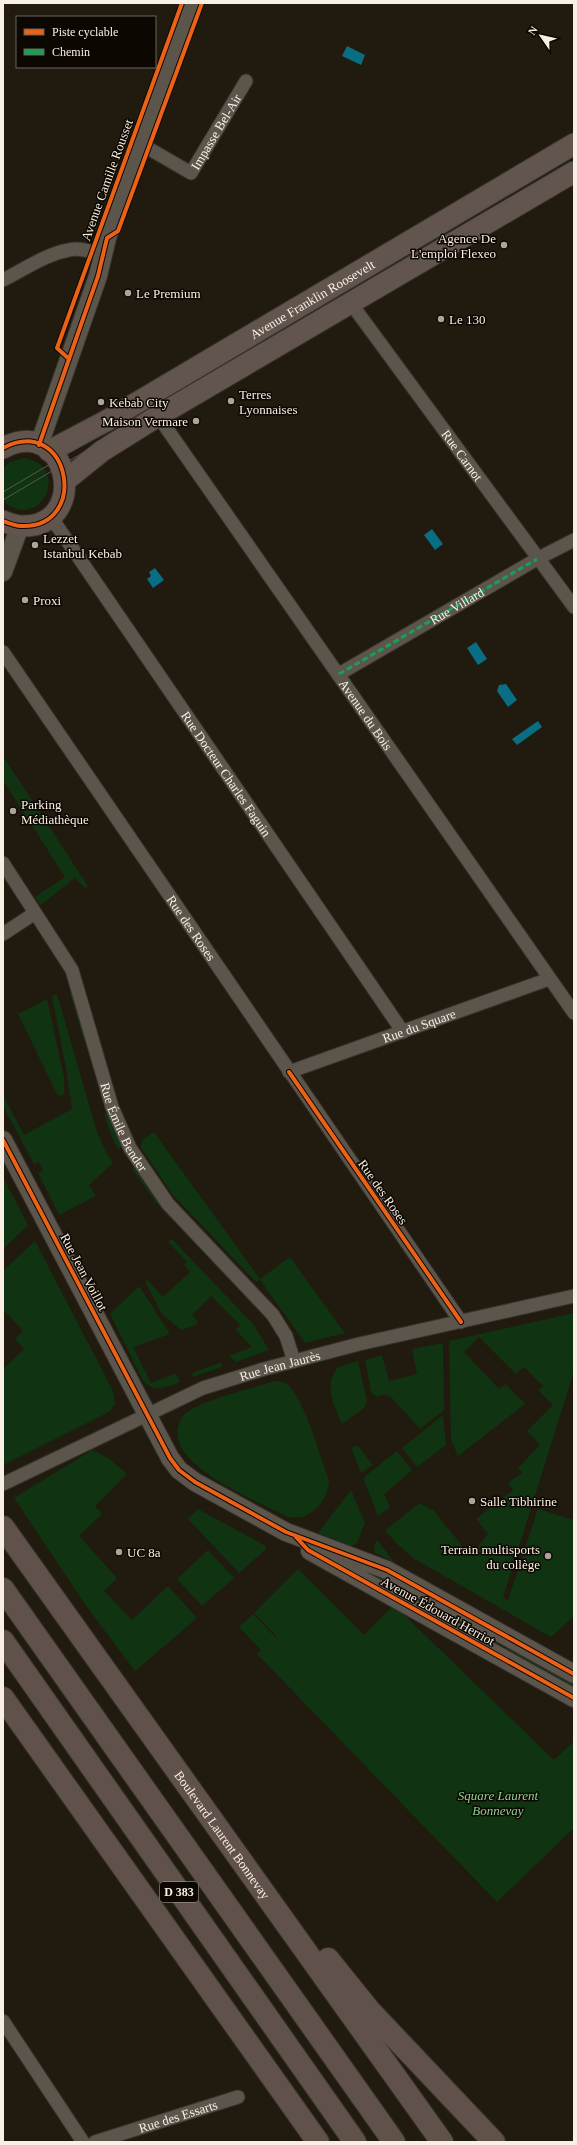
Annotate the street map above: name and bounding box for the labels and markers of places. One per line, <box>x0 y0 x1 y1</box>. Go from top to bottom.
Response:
place label: Agence De L'emploi Flexeo <box>411 231 496 261</box>
marker: Agence De L'emploi Flexeo <box>499 240 509 250</box>
place label: Le Premium <box>136 286 201 301</box>
marker: Le Premium <box>123 288 133 298</box>
place label: Le 130 <box>449 312 485 327</box>
marker: Le 130 <box>436 314 446 324</box>
place label: Terres Lyonnaises <box>239 387 298 417</box>
place label: Kebab City <box>109 395 169 410</box>
marker: Terres Lyonnaises <box>226 396 236 406</box>
marker: Kebab City <box>96 397 106 407</box>
place label: Maison Vermare <box>102 414 188 429</box>
marker: Maison Vermare <box>191 416 201 426</box>
place label: Lezzet Istanbul Kebab <box>43 531 122 561</box>
marker: Lezzet Istanbul Kebab <box>30 540 40 550</box>
place label: Proxi <box>33 593 62 608</box>
marker: Proxi <box>20 595 30 605</box>
place label: Parking Médiathèque <box>21 797 89 827</box>
marker: Parking Médiathèque <box>8 806 18 816</box>
place label: Salle Tibhirine <box>480 1494 557 1509</box>
marker: Salle Tibhirine <box>467 1496 477 1506</box>
place label: Terrain multisports du collège <box>441 1542 540 1572</box>
place label: UC 8a <box>127 1545 161 1560</box>
marker: UC 8a <box>114 1547 124 1557</box>
marker: Terrain multisports du collège <box>543 1551 553 1561</box>

